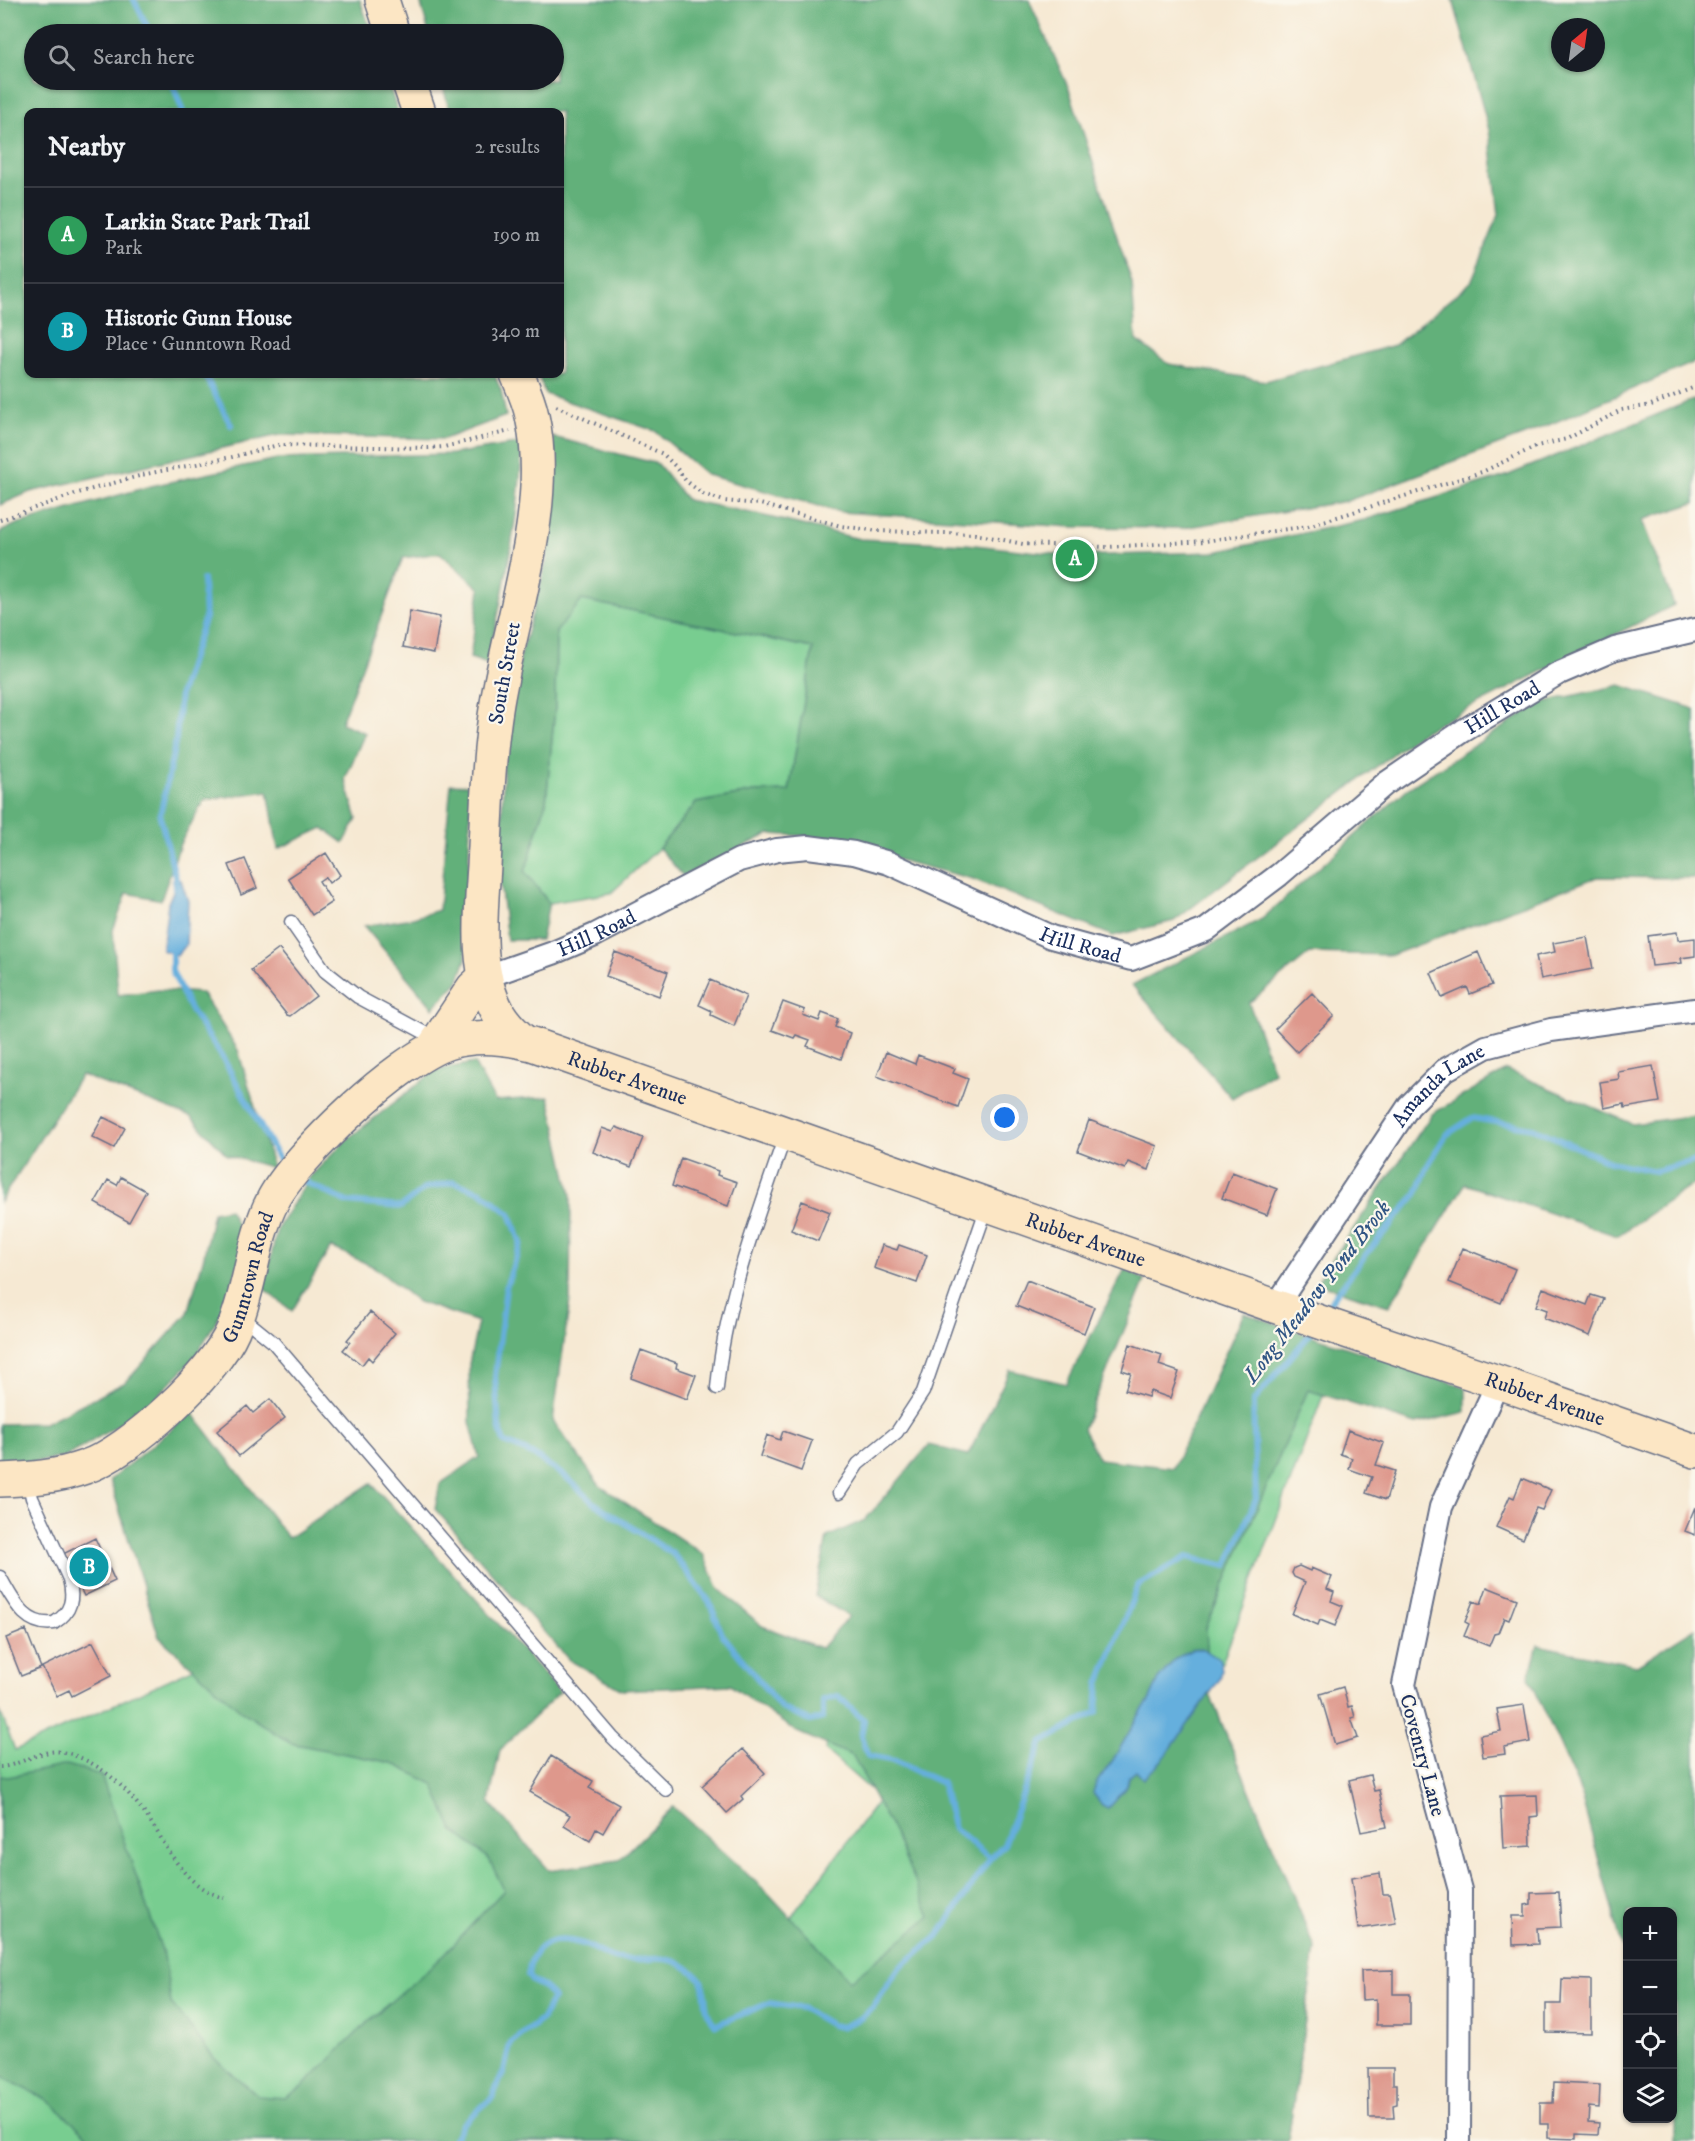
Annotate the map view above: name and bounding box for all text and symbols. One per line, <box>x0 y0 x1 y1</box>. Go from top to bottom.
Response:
north arrow <box>1551 18 1605 72</box>
search box <box>24 24 564 90</box>
icon: search <box>45 41 78 74</box>
text: Search here <box>93 44 195 71</box>
text: Nearby <box>48 131 125 164</box>
text: 2 results <box>475 135 540 160</box>
text: Larkin State Park Trail <box>105 209 310 236</box>
text: A <box>61 223 74 248</box>
text: 190 m <box>493 223 540 248</box>
text: Park <box>105 236 142 261</box>
text: Historic Gunn House <box>105 305 292 332</box>
text: B <box>61 319 74 344</box>
text: 340 m <box>491 319 540 344</box>
text: Place · Gunntown Road <box>105 332 291 357</box>
pin: A <box>1056 536 1094 582</box>
street label: South Street <box>483 620 527 726</box>
street label: Hill Road <box>1460 675 1546 741</box>
street label: Hill Road <box>554 904 641 963</box>
street label: Hill Road <box>1035 921 1124 970</box>
street label: Amanda Lane <box>1387 1038 1490 1132</box>
street label: Rubber Avenue <box>564 1045 691 1112</box>
your location <box>990 1103 1019 1132</box>
water label: Long Meadow Pond Brook <box>1236 1195 1397 1390</box>
street label: Gunntown Road <box>216 1207 280 1348</box>
street label: Rubber Avenue <box>1022 1207 1149 1274</box>
street label: Rubber Avenue <box>1481 1367 1608 1433</box>
pin: B <box>70 1544 109 1590</box>
street label: Coventry Lane <box>1393 1691 1451 1820</box>
map controls <box>1623 1907 1677 2123</box>
button: + <box>1623 1907 1677 1961</box>
button: − <box>1623 1961 1677 2015</box>
button: locate <box>1623 2015 1677 2069</box>
button: layers <box>1623 2069 1677 2123</box>

